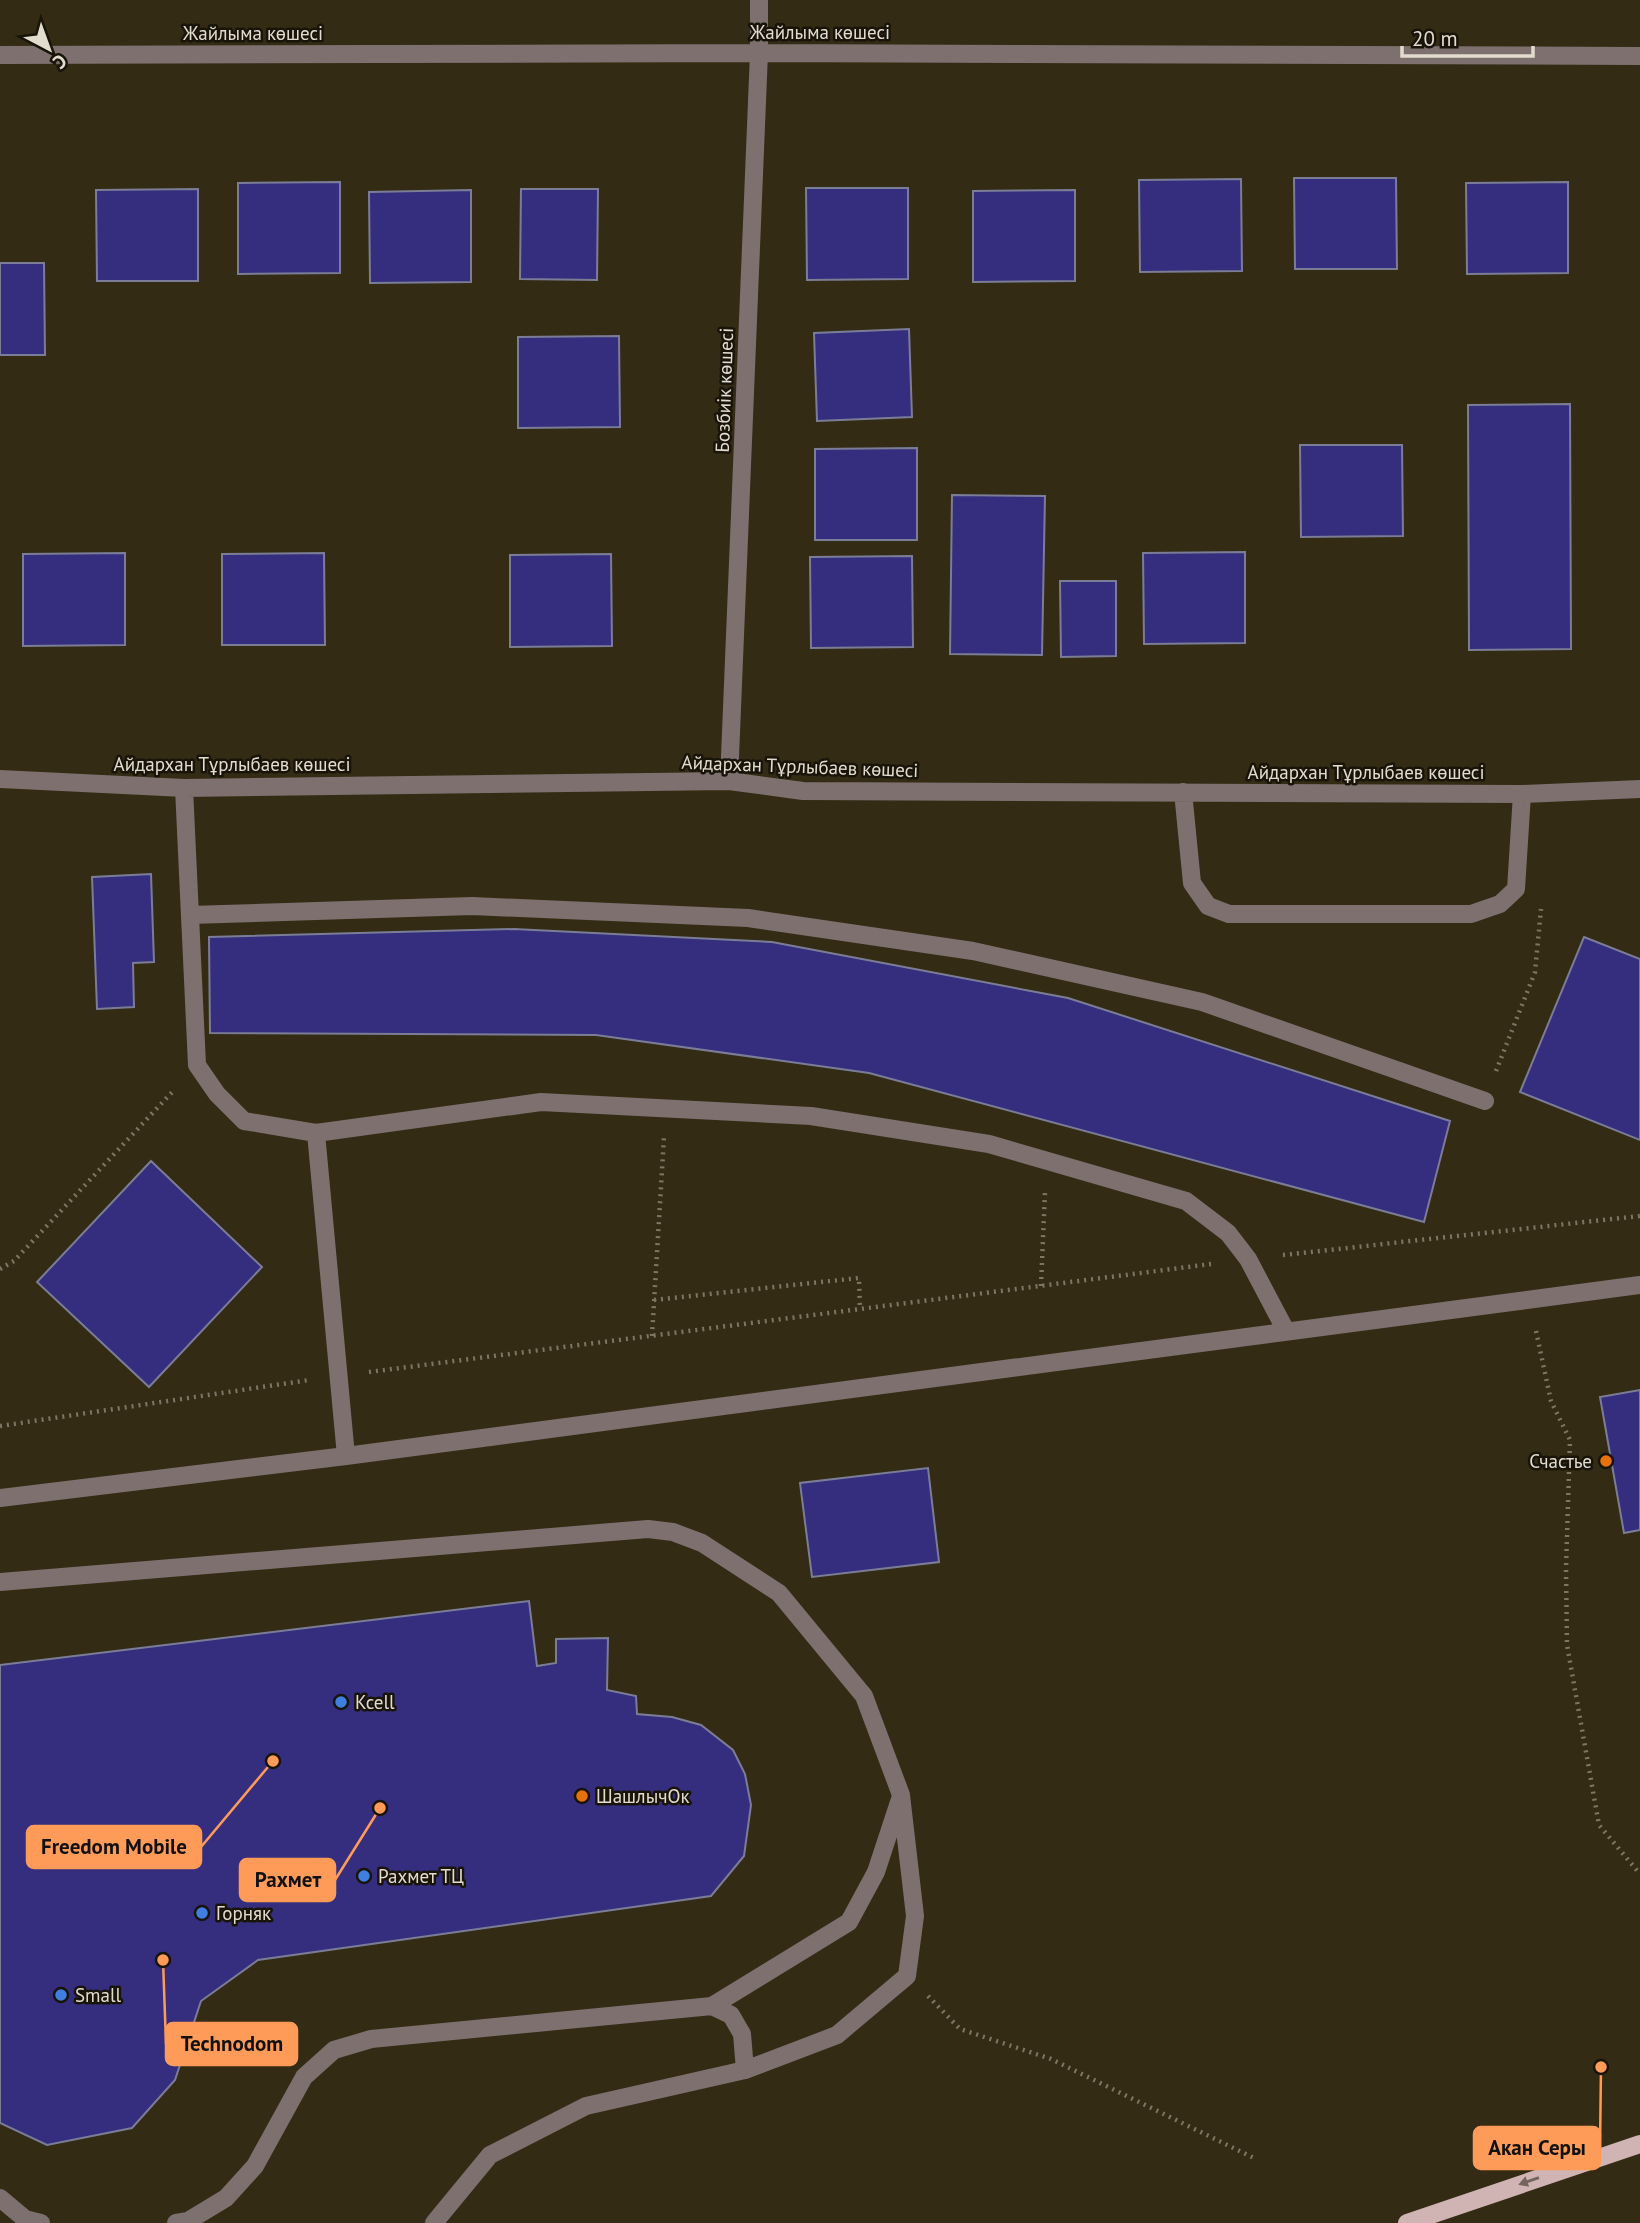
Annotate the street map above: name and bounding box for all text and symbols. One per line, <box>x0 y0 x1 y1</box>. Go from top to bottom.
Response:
north arrow <box>14 14 84 84</box>
scale bar <box>1402 14 1533 58</box>
street label: Жайлыма көшесі <box>749 20 890 44</box>
street label: Жайлыма көшесі <box>182 21 323 45</box>
text: 20 m <box>1412 25 1458 52</box>
text: С <box>48 49 72 75</box>
street label: Бозбиік көшесі <box>710 327 738 453</box>
street label: Айдархан Тұрлыбаев көшесі <box>681 750 919 782</box>
street label: Айдархан Тұрлыбаев көшесі <box>114 752 350 776</box>
street label: Айдархан Тұрлыбаев көшесі <box>1248 760 1484 784</box>
place label: Счастье <box>1529 1449 1592 1473</box>
marker: Счастье <box>1598 1453 1614 1469</box>
place label: Kcell <box>355 1690 395 1714</box>
marker: Kcell <box>333 1694 349 1710</box>
place label: ШашлычОк <box>596 1784 690 1808</box>
marker: ШашлычОк <box>574 1788 590 1804</box>
callout: Freedom Mobile <box>27 1826 201 1868</box>
text: Freedom Mobile <box>41 1833 187 1860</box>
callout: Рахмет <box>240 1859 335 1901</box>
place label: Рахмет ТЦ <box>378 1864 464 1888</box>
text: Рахмет <box>255 1866 321 1893</box>
marker: Рахмет ТЦ <box>356 1868 372 1884</box>
place label: Горняк <box>216 1901 271 1925</box>
marker: Горняк <box>194 1905 210 1921</box>
place label: Small <box>75 1983 121 2007</box>
marker: Small <box>53 1987 69 2003</box>
callout: Technodom <box>166 2023 297 2065</box>
text: Technodom <box>181 2030 283 2057</box>
callout: Акан Серы <box>1474 2127 1600 2169</box>
text: Акан Серы <box>1488 2134 1586 2161</box>
one-way arrow <box>1518 2176 1539 2187</box>

